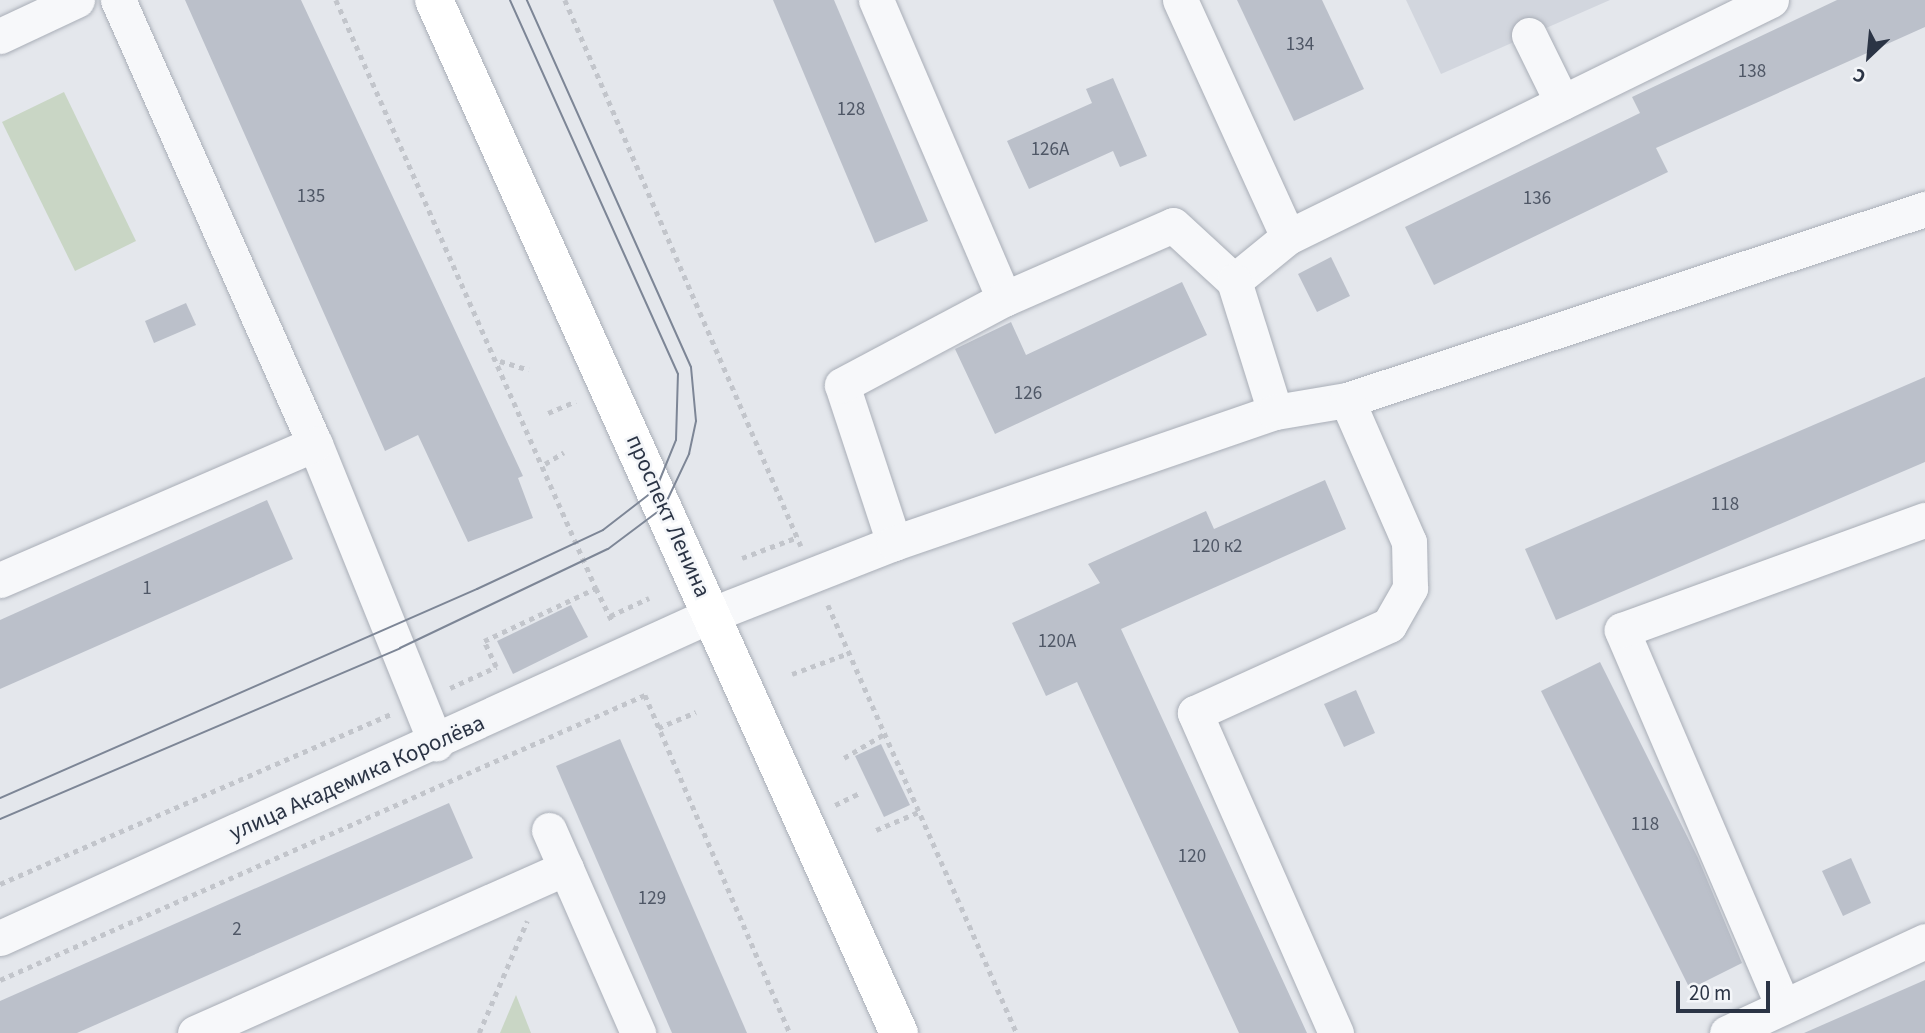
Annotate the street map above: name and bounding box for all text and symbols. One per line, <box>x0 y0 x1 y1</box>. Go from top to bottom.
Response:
north arrow <box>1834 21 1904 91</box>
house number: 134 <box>1286 34 1314 56</box>
house number: 138 <box>1738 61 1766 83</box>
text: С <box>1849 61 1870 90</box>
house number: 128 <box>837 99 865 121</box>
house number: 126А <box>1031 139 1069 161</box>
house number: 135 <box>297 186 325 208</box>
house number: 136 <box>1523 188 1551 210</box>
house number: 126 <box>1014 383 1042 405</box>
street label: проспект Ленина <box>620 430 716 602</box>
house number: 118 <box>1711 494 1739 516</box>
house number: 120 к2 <box>1192 536 1242 558</box>
house number: 1 <box>142 578 152 600</box>
house number: 120А <box>1038 631 1076 653</box>
street label: улица Академика Королёва <box>225 709 489 847</box>
house number: 118 <box>1631 814 1659 836</box>
house number: 120 <box>1178 846 1206 868</box>
house number: 129 <box>638 888 666 910</box>
house number: 2 <box>232 919 242 941</box>
scale bar <box>1680 967 1774 1011</box>
text: 20 m <box>1689 978 1731 1008</box>

